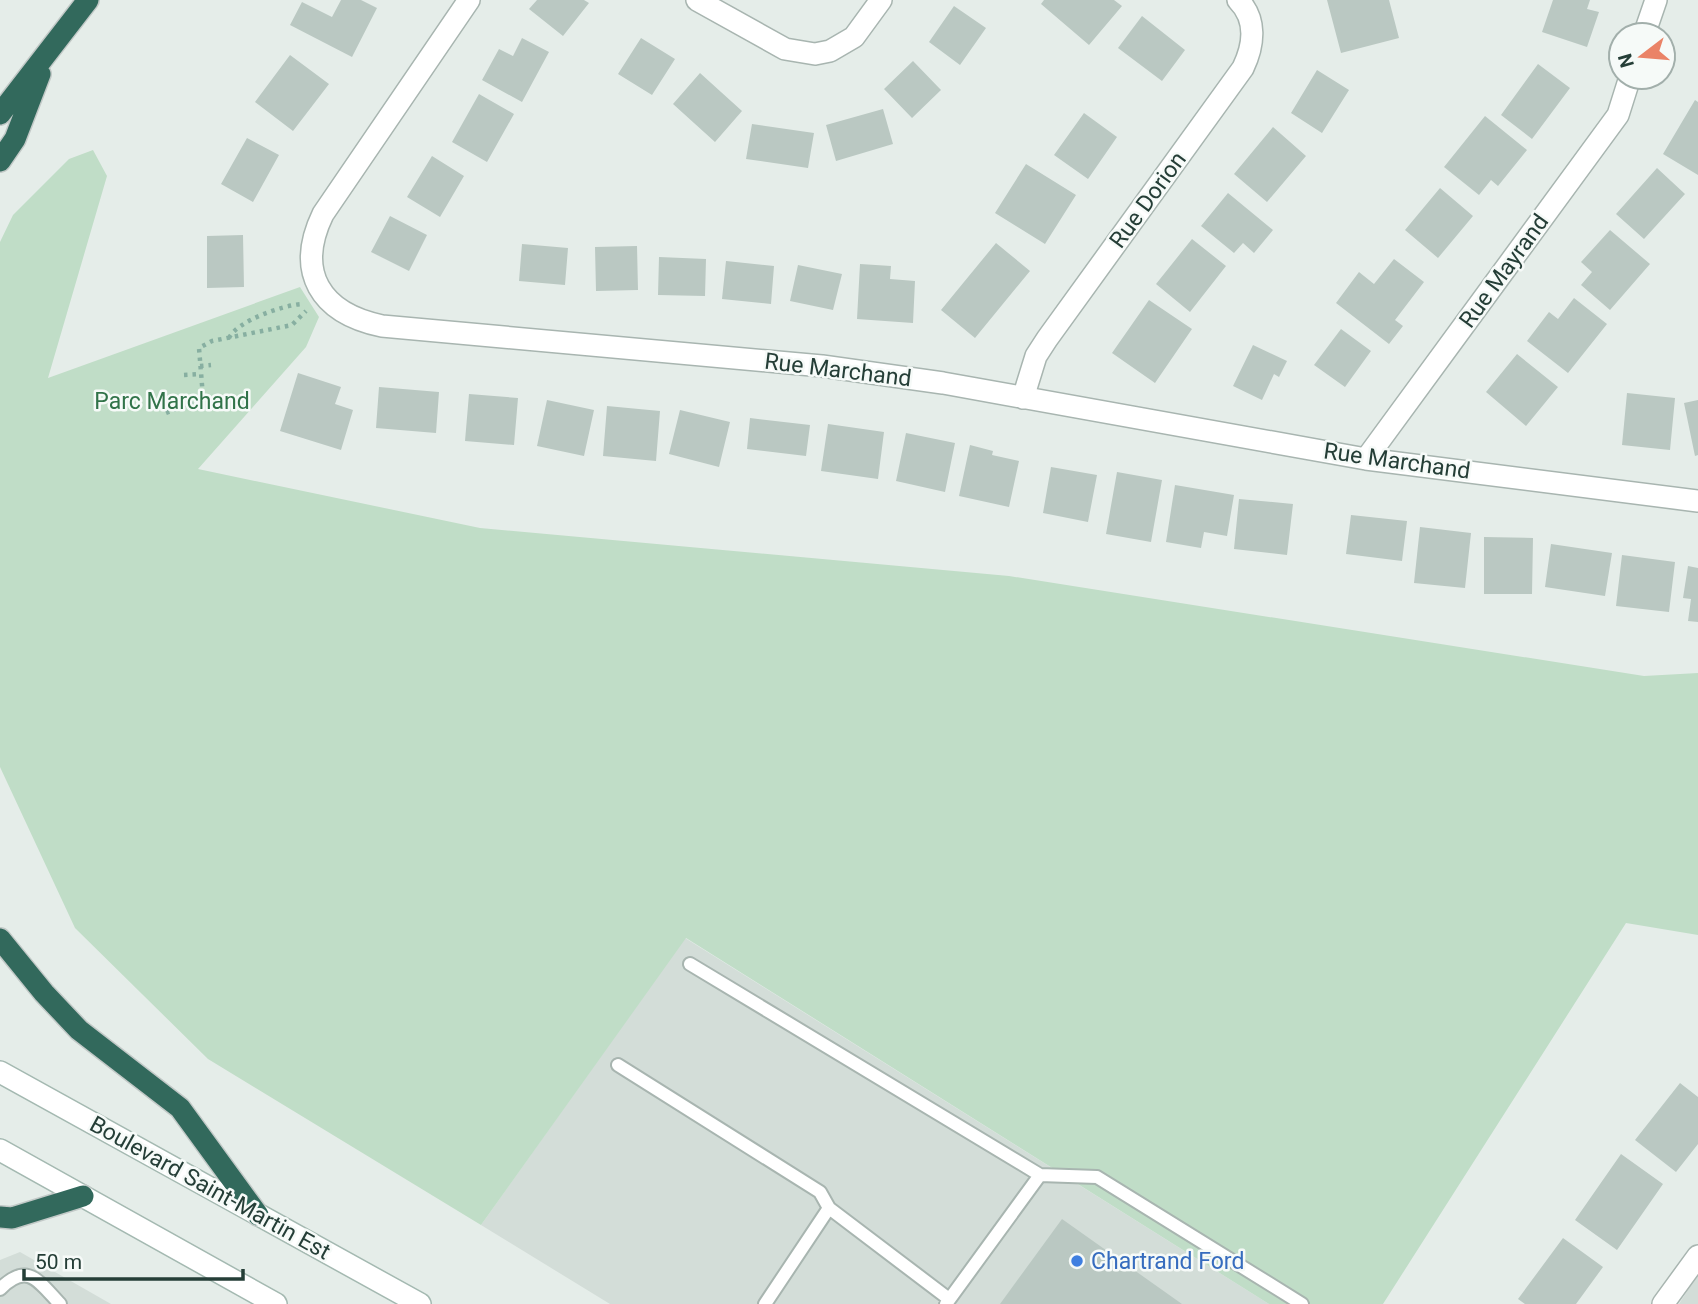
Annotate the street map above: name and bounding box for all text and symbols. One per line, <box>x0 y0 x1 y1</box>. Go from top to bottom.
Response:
north arrow <box>1607 21 1677 91</box>
text: N <box>1613 51 1639 70</box>
street label: Rue Dorion <box>1104 147 1192 253</box>
street label: Rue Mayrand <box>1454 209 1554 333</box>
street label: Rue Marchand <box>763 348 913 392</box>
park label: Parc Marchand <box>94 388 250 415</box>
street label: Rue Marchand <box>1322 437 1472 485</box>
street label: Boulevard Saint-Martin Est <box>85 1111 335 1265</box>
scale bar <box>24 1238 243 1282</box>
place label: Chartrand Ford <box>1091 1248 1244 1275</box>
text: 50 m <box>35 1250 82 1274</box>
marker: Chartrand Ford <box>1069 1253 1085 1269</box>

